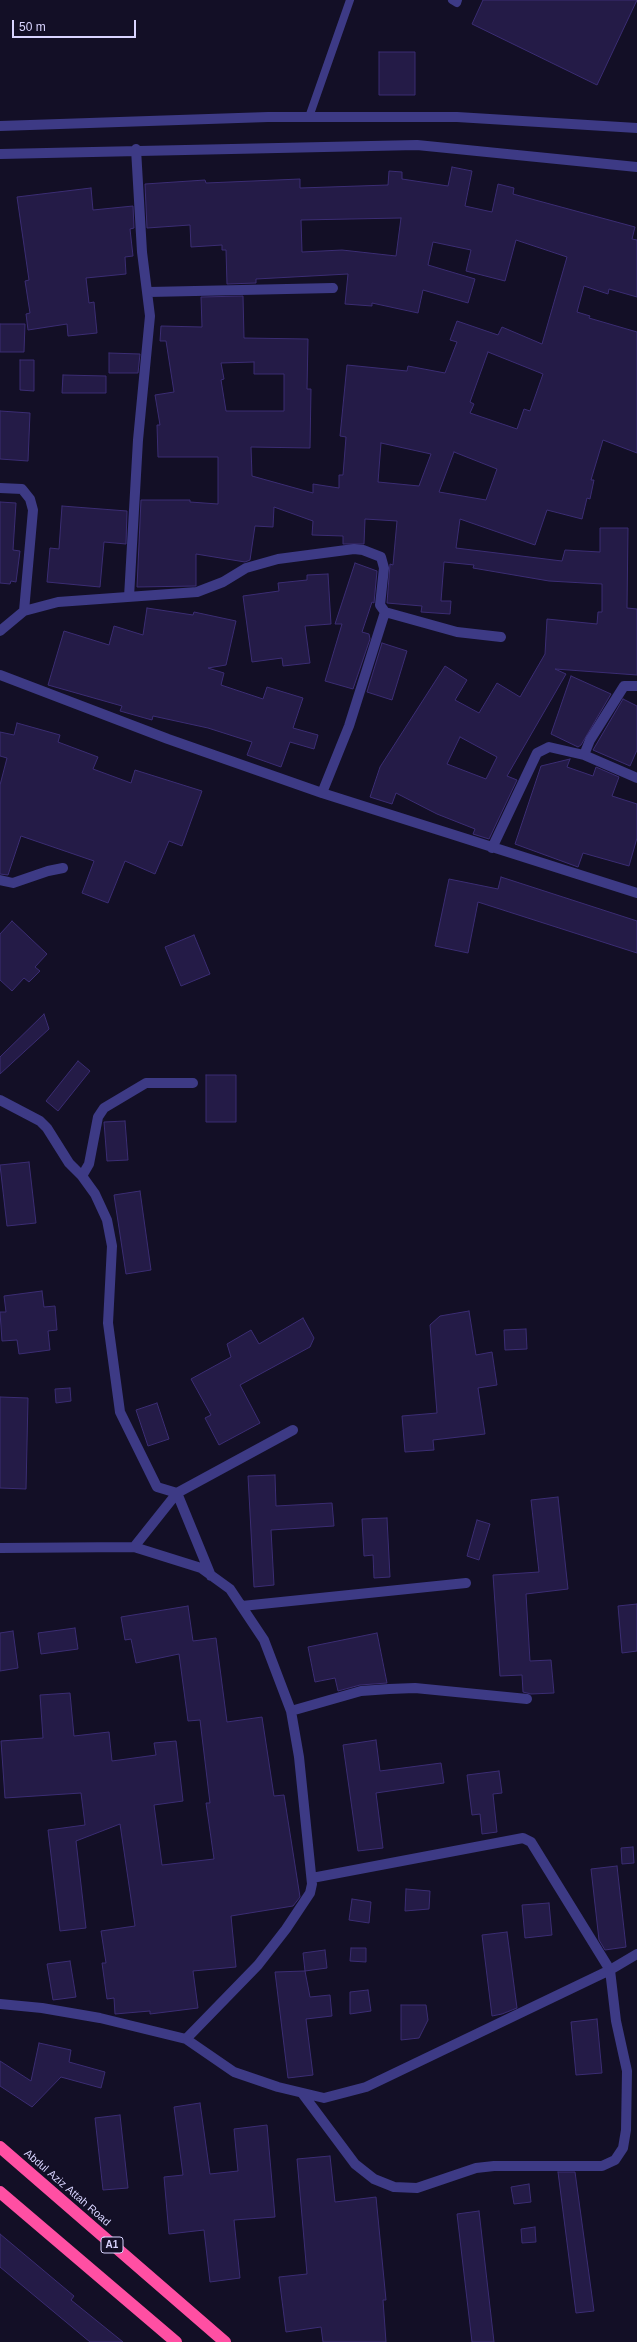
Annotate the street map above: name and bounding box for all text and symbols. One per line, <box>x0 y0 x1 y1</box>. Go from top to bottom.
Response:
scale bar <box>14 12 138 38</box>
text: 50 m <box>19 20 46 34</box>
street label: Abdul Aziz Attah Road <box>21 2147 113 2229</box>
road number: A1 <box>101 2237 123 2253</box>

